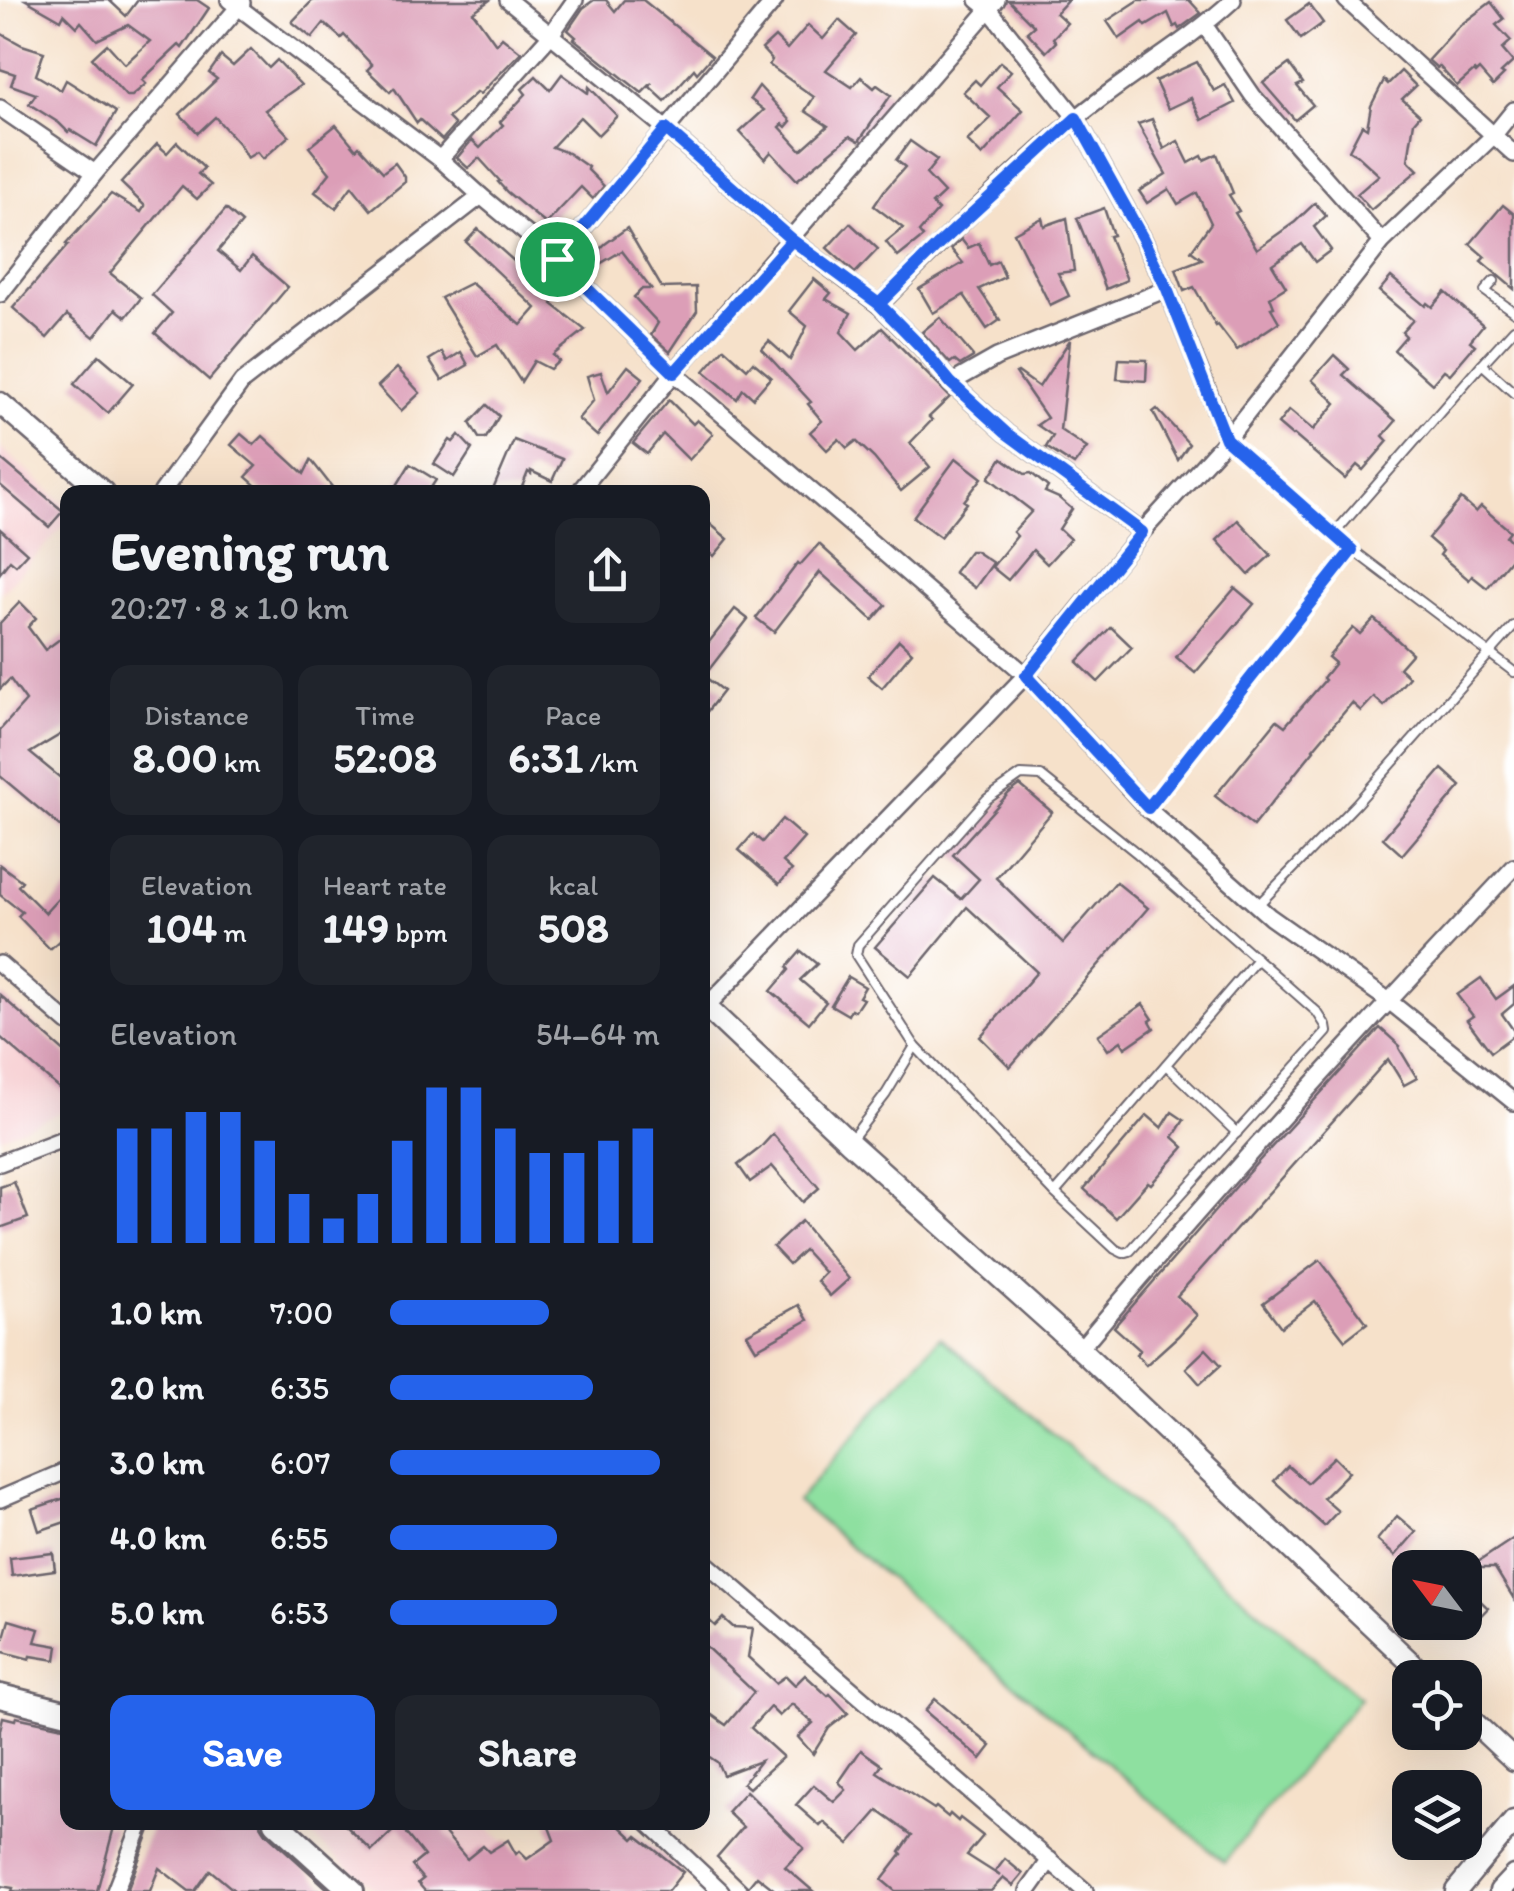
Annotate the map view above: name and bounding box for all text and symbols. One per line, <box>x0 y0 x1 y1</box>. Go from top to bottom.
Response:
pin <box>515 217 600 302</box>
icon: arrive <box>530 232 585 287</box>
text: Evening run <box>110 518 389 584</box>
button: share <box>555 518 660 623</box>
text: 20:27 · 8 × 1.0 km <box>110 589 349 627</box>
text: Distance <box>144 698 249 732</box>
text: Time <box>355 698 415 732</box>
text: Pace <box>545 698 601 732</box>
text: 8.00 <box>132 732 218 783</box>
text: 52:08 <box>333 732 437 783</box>
text: 6:31 <box>508 732 583 783</box>
text: km <box>218 745 261 779</box>
text: /km <box>583 745 638 779</box>
text: Elevation <box>141 868 252 902</box>
text: Heart rate <box>323 868 447 902</box>
text: kcal <box>548 868 598 902</box>
text: 104 <box>146 902 217 953</box>
text: 149 <box>323 902 389 953</box>
text: 508 <box>538 902 609 953</box>
text: m <box>217 915 247 949</box>
text: bpm <box>389 915 447 949</box>
text: Elevation <box>110 1015 237 1053</box>
text: 54–64 m <box>536 1015 660 1053</box>
text: 1.0 km <box>110 1294 202 1332</box>
text: 7:00 <box>270 1294 333 1332</box>
text: 2.0 km <box>110 1369 204 1407</box>
text: 6:35 <box>270 1369 329 1407</box>
text: 3.0 km <box>110 1444 205 1482</box>
text: 6:07 <box>270 1444 330 1482</box>
text: 4.0 km <box>110 1519 206 1557</box>
text: 6:55 <box>270 1519 328 1557</box>
north arrow <box>1392 1550 1482 1640</box>
map controls <box>1392 1550 1482 1860</box>
text: 5.0 km <box>110 1594 204 1632</box>
text: 6:53 <box>270 1594 329 1632</box>
button: locate <box>1392 1660 1482 1750</box>
button: Save <box>110 1695 375 1810</box>
button: Share <box>395 1695 660 1810</box>
button: layers <box>1392 1770 1482 1860</box>

